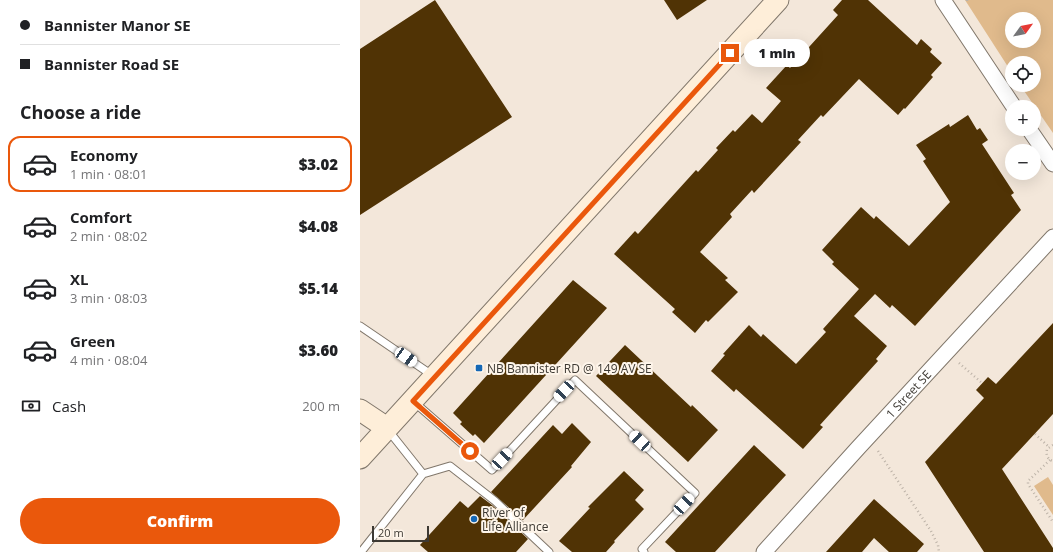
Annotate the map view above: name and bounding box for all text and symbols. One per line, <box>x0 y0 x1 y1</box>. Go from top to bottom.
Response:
north arrow <box>1005 12 1041 48</box>
map controls <box>1005 12 1041 180</box>
text: Bannister Manor SE <box>44 15 191 35</box>
callout: 1 min <box>744 39 810 67</box>
route end <box>721 44 739 62</box>
text: 1 min <box>759 44 795 62</box>
text: Bannister Road SE <box>44 54 179 74</box>
button: locate <box>1005 56 1041 92</box>
text: Choose a ride <box>20 100 141 124</box>
button: + <box>1005 100 1041 136</box>
button: − <box>1005 144 1041 180</box>
text: Economy <box>70 145 138 165</box>
icon: car <box>22 146 58 182</box>
text: $3.02 <box>299 154 338 174</box>
text: 1 min · 08:01 <box>70 165 147 183</box>
text: Comfort <box>70 207 132 227</box>
icon: car <box>22 208 58 244</box>
text: $4.08 <box>299 216 338 236</box>
text: 2 min · 08:02 <box>70 227 147 245</box>
text: XL <box>70 269 88 289</box>
icon: car <box>22 270 58 306</box>
text: $5.14 <box>299 278 338 298</box>
text: 3 min · 08:03 <box>70 289 147 307</box>
text: Green <box>70 331 115 351</box>
icon: car <box>22 332 58 368</box>
text: $3.60 <box>299 340 338 360</box>
car <box>393 345 419 369</box>
text: 4 min · 08:04 <box>70 351 147 369</box>
place label: NB Bannister RD @ 149 AV SE <box>487 360 652 377</box>
marker: NB Bannister RD @ 149 AV SE <box>474 363 484 373</box>
street label: 1 Street SE <box>882 366 935 422</box>
car <box>551 378 577 404</box>
icon: cash <box>20 395 42 417</box>
text: Cash <box>52 396 86 416</box>
text: 200 m <box>302 397 340 415</box>
car <box>627 428 653 454</box>
route start <box>461 442 479 460</box>
car <box>489 446 515 472</box>
car <box>671 491 697 517</box>
button: Confirm <box>20 498 340 544</box>
place label: River of Life Alliance <box>482 504 549 535</box>
marker: River of Life Alliance <box>469 514 479 524</box>
scale bar <box>372 524 429 543</box>
text: 20 m <box>378 525 404 540</box>

